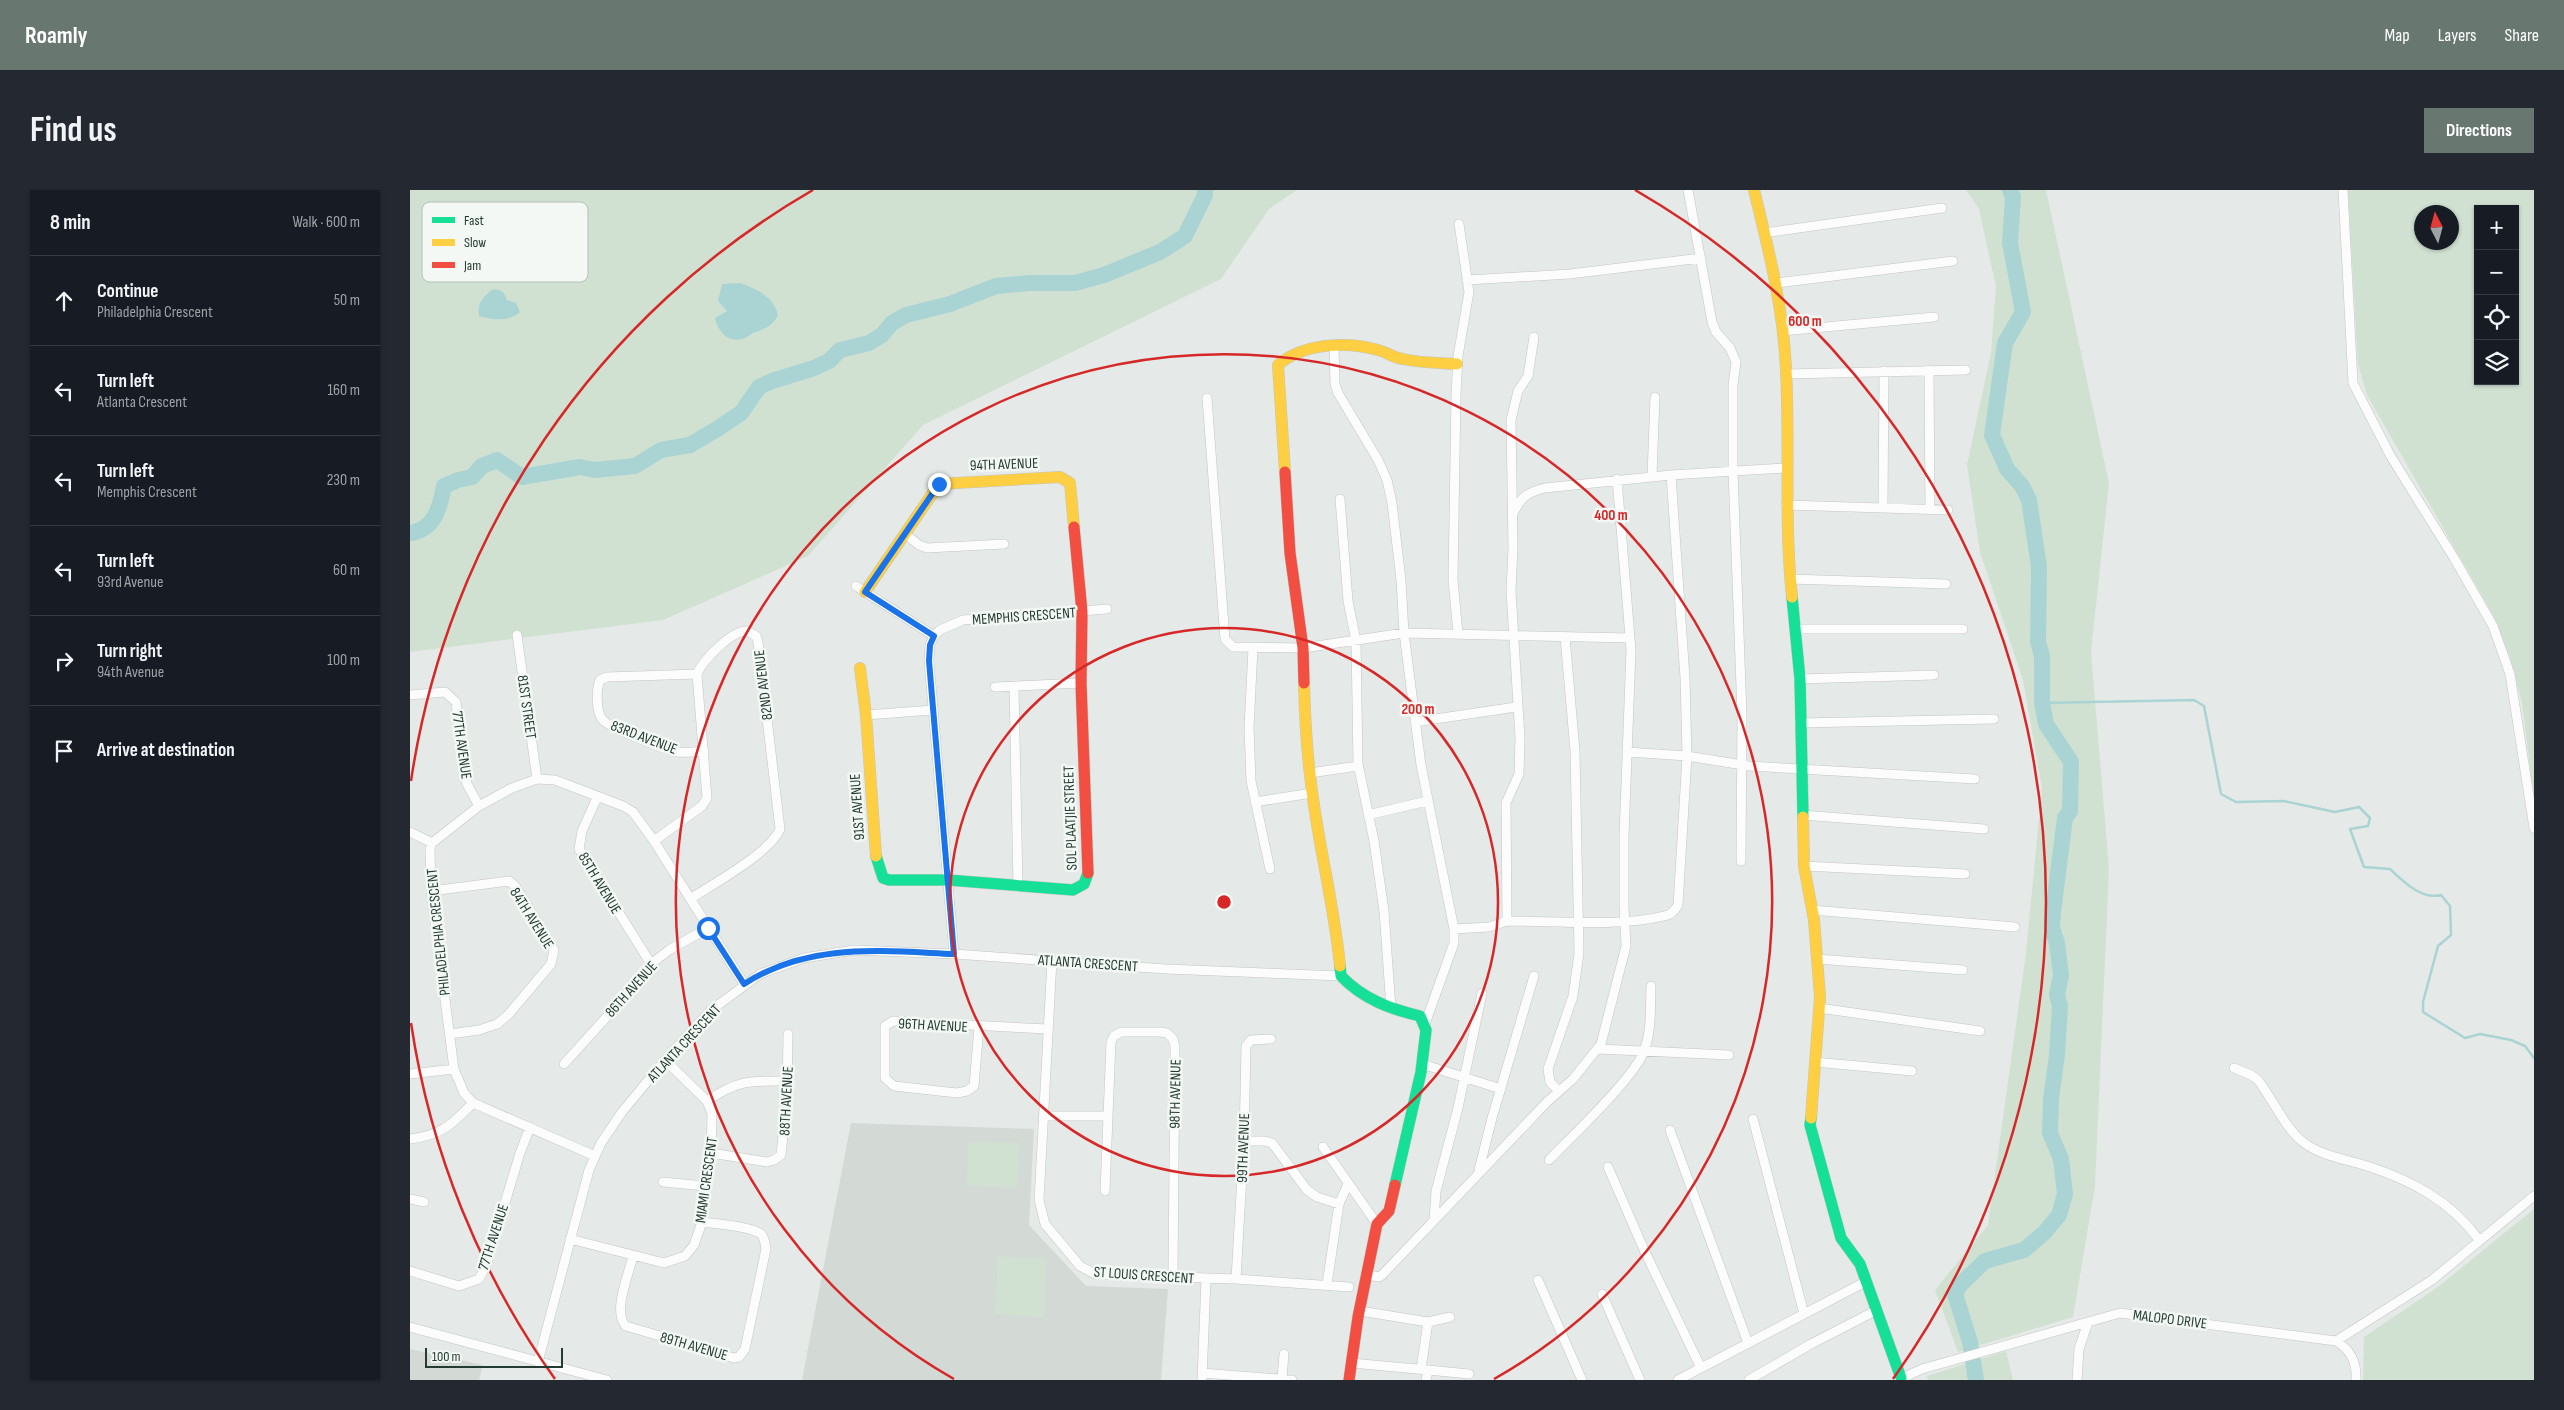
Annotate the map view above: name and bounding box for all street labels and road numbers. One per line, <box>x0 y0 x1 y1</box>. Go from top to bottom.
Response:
street label: 94TH AVENUE <box>969 454 1039 475</box>
street label: MEMPHIS CRESCENT <box>972 603 1076 630</box>
street label: 82ND AVENUE <box>750 649 777 721</box>
street label: 81ST STREET <box>513 674 540 740</box>
street label: 77TH AVENUE <box>447 710 476 780</box>
street label: 83RD AVENUE <box>608 716 680 759</box>
street label: SOL PLAATJIE STREET <box>1059 765 1082 871</box>
street label: 91ST AVENUE <box>846 773 869 841</box>
street label: 85TH AVENUE <box>574 849 625 918</box>
street label: PHILADELPHIA CRESCENT <box>422 867 455 997</box>
street label: 84TH AVENUE <box>505 884 558 952</box>
street label: ATLANTA CRESCENT <box>1036 950 1138 976</box>
street label: 86TH AVENUE <box>601 957 662 1021</box>
street label: ATLANTA CRESCENT <box>643 1000 725 1087</box>
street label: 96TH AVENUE <box>898 1014 968 1037</box>
street label: 98TH AVENUE <box>1165 1059 1186 1129</box>
street label: 88TH AVENUE <box>775 1066 798 1136</box>
street label: 99TH AVENUE <box>1233 1113 1254 1183</box>
street label: MIAMI CRESCENT <box>691 1136 722 1224</box>
street label: 77TH AVENUE <box>474 1202 513 1273</box>
street label: ST LOUIS CRESCENT <box>1093 1263 1195 1288</box>
street label: MALOPO DRIVE <box>2132 1306 2208 1333</box>
street label: 89TH AVENUE <box>658 1328 730 1365</box>

